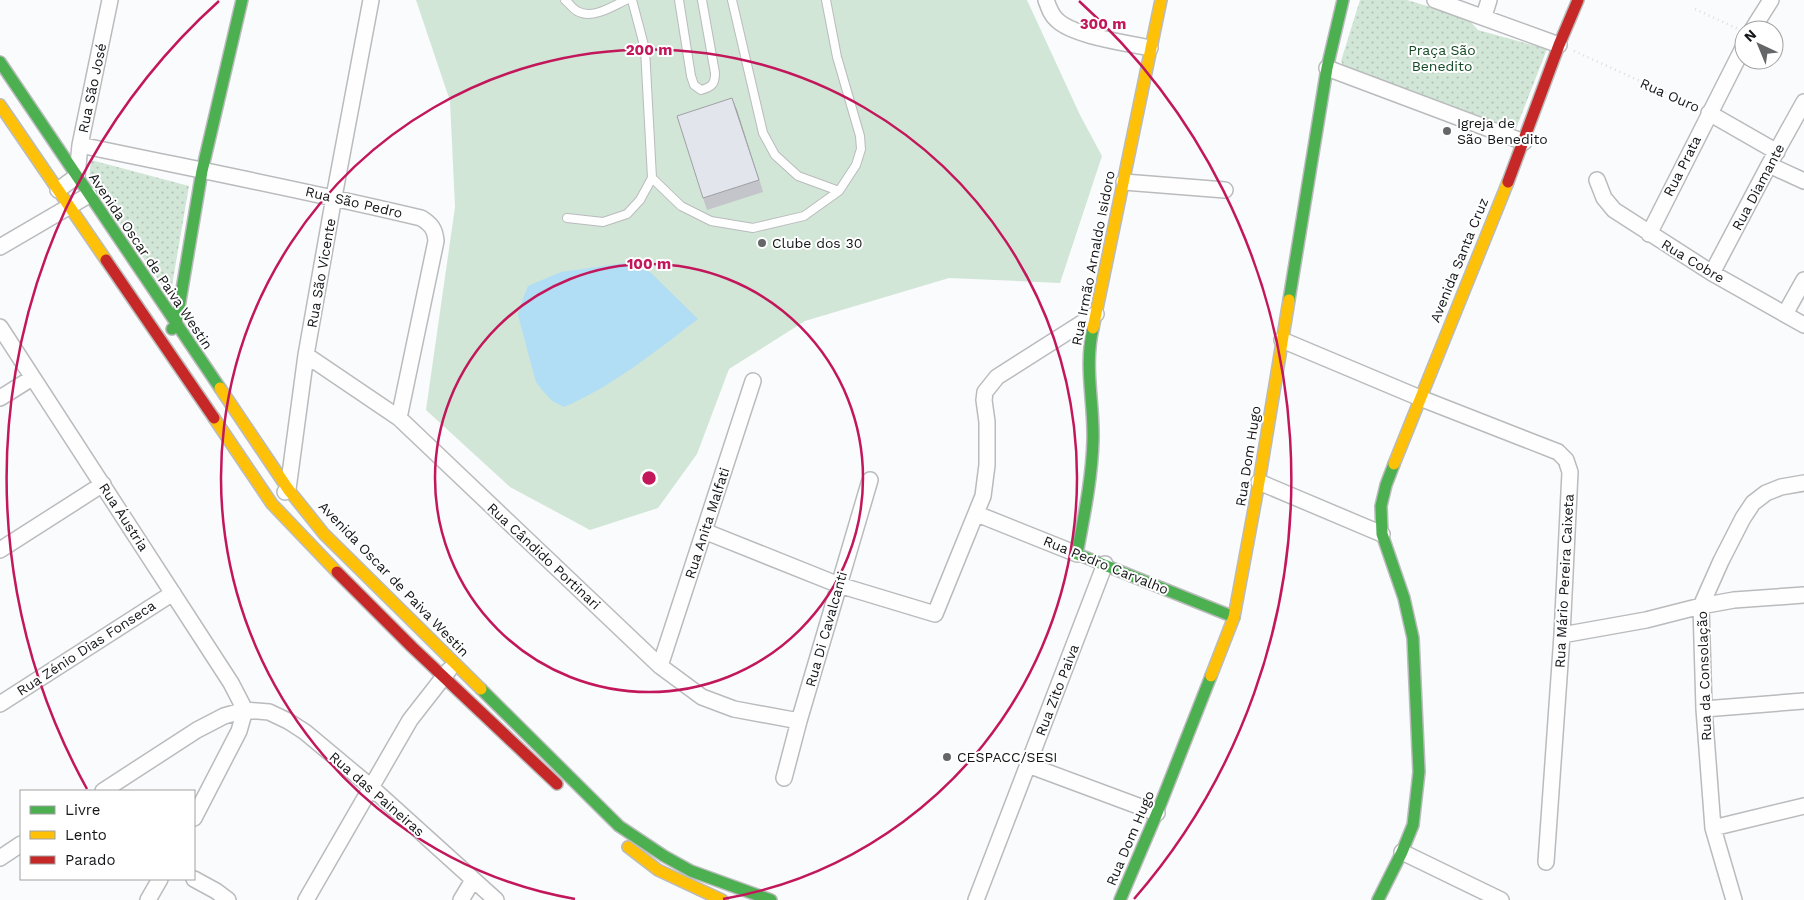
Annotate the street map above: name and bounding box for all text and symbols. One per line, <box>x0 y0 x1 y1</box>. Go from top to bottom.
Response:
text: 300 m <box>1080 15 1126 33</box>
north arrow <box>1734 20 1784 70</box>
text: N <box>1741 26 1759 45</box>
text: 200 m <box>626 41 672 59</box>
street label: Rua São José <box>75 42 109 134</box>
park label: Praça São Benedito <box>1408 42 1476 74</box>
street label: Rua Ouro <box>1638 75 1702 115</box>
place label: Igreja de São Benedito <box>1457 115 1548 147</box>
marker: Igreja de São Benedito <box>1441 125 1453 137</box>
street label: Rua Prata <box>1660 133 1704 199</box>
street label: Rua Diamante <box>1728 141 1788 233</box>
street label: Rua Irmão Arnaldo Isidoro <box>1068 169 1118 347</box>
street label: Avenida Oscar de Paiva Westin <box>86 170 216 352</box>
street label: Rua São Pedro <box>304 183 404 221</box>
street label: Avenida Santa Cruz <box>1427 195 1491 325</box>
street label: Rua São Vicente <box>303 217 339 329</box>
place label: Clube dos 30 <box>772 235 862 251</box>
street label: Rua Cobre <box>1659 236 1727 286</box>
marker: Clube dos 30 <box>756 237 768 249</box>
text: 100 m <box>627 255 671 273</box>
street label: Rua Dom Hugo <box>1232 405 1264 507</box>
street label: Rua Anita Malfati <box>681 465 733 581</box>
centre of rings <box>640 469 658 487</box>
street label: Rua Áustria <box>96 480 152 554</box>
street label: Rua Mário Pereira Caixeta <box>1551 493 1577 668</box>
street label: Avenida Oscar de Paiva Westin <box>316 498 472 660</box>
street label: Rua Cândido Portinari <box>484 499 604 613</box>
street label: Rua Pedro Carvalho <box>1041 533 1171 597</box>
street label: Rua Di Cavalcanti <box>802 569 850 689</box>
street label: Rua Zénio Dias Fonseca <box>14 597 158 699</box>
street label: Rua da Consolação <box>1694 611 1714 741</box>
street label: Rua Zito Paiva <box>1032 642 1082 738</box>
street label: Rua das Paineiras <box>326 748 428 840</box>
place label: CESPACC/SESI <box>957 749 1058 765</box>
marker: CESPACC/SESI <box>941 751 953 763</box>
street label: Rua Dom Hugo <box>1103 788 1157 888</box>
legend <box>20 790 195 880</box>
text: Livre <box>65 801 100 819</box>
text: Lento <box>65 826 107 844</box>
text: Parado <box>65 851 115 869</box>

